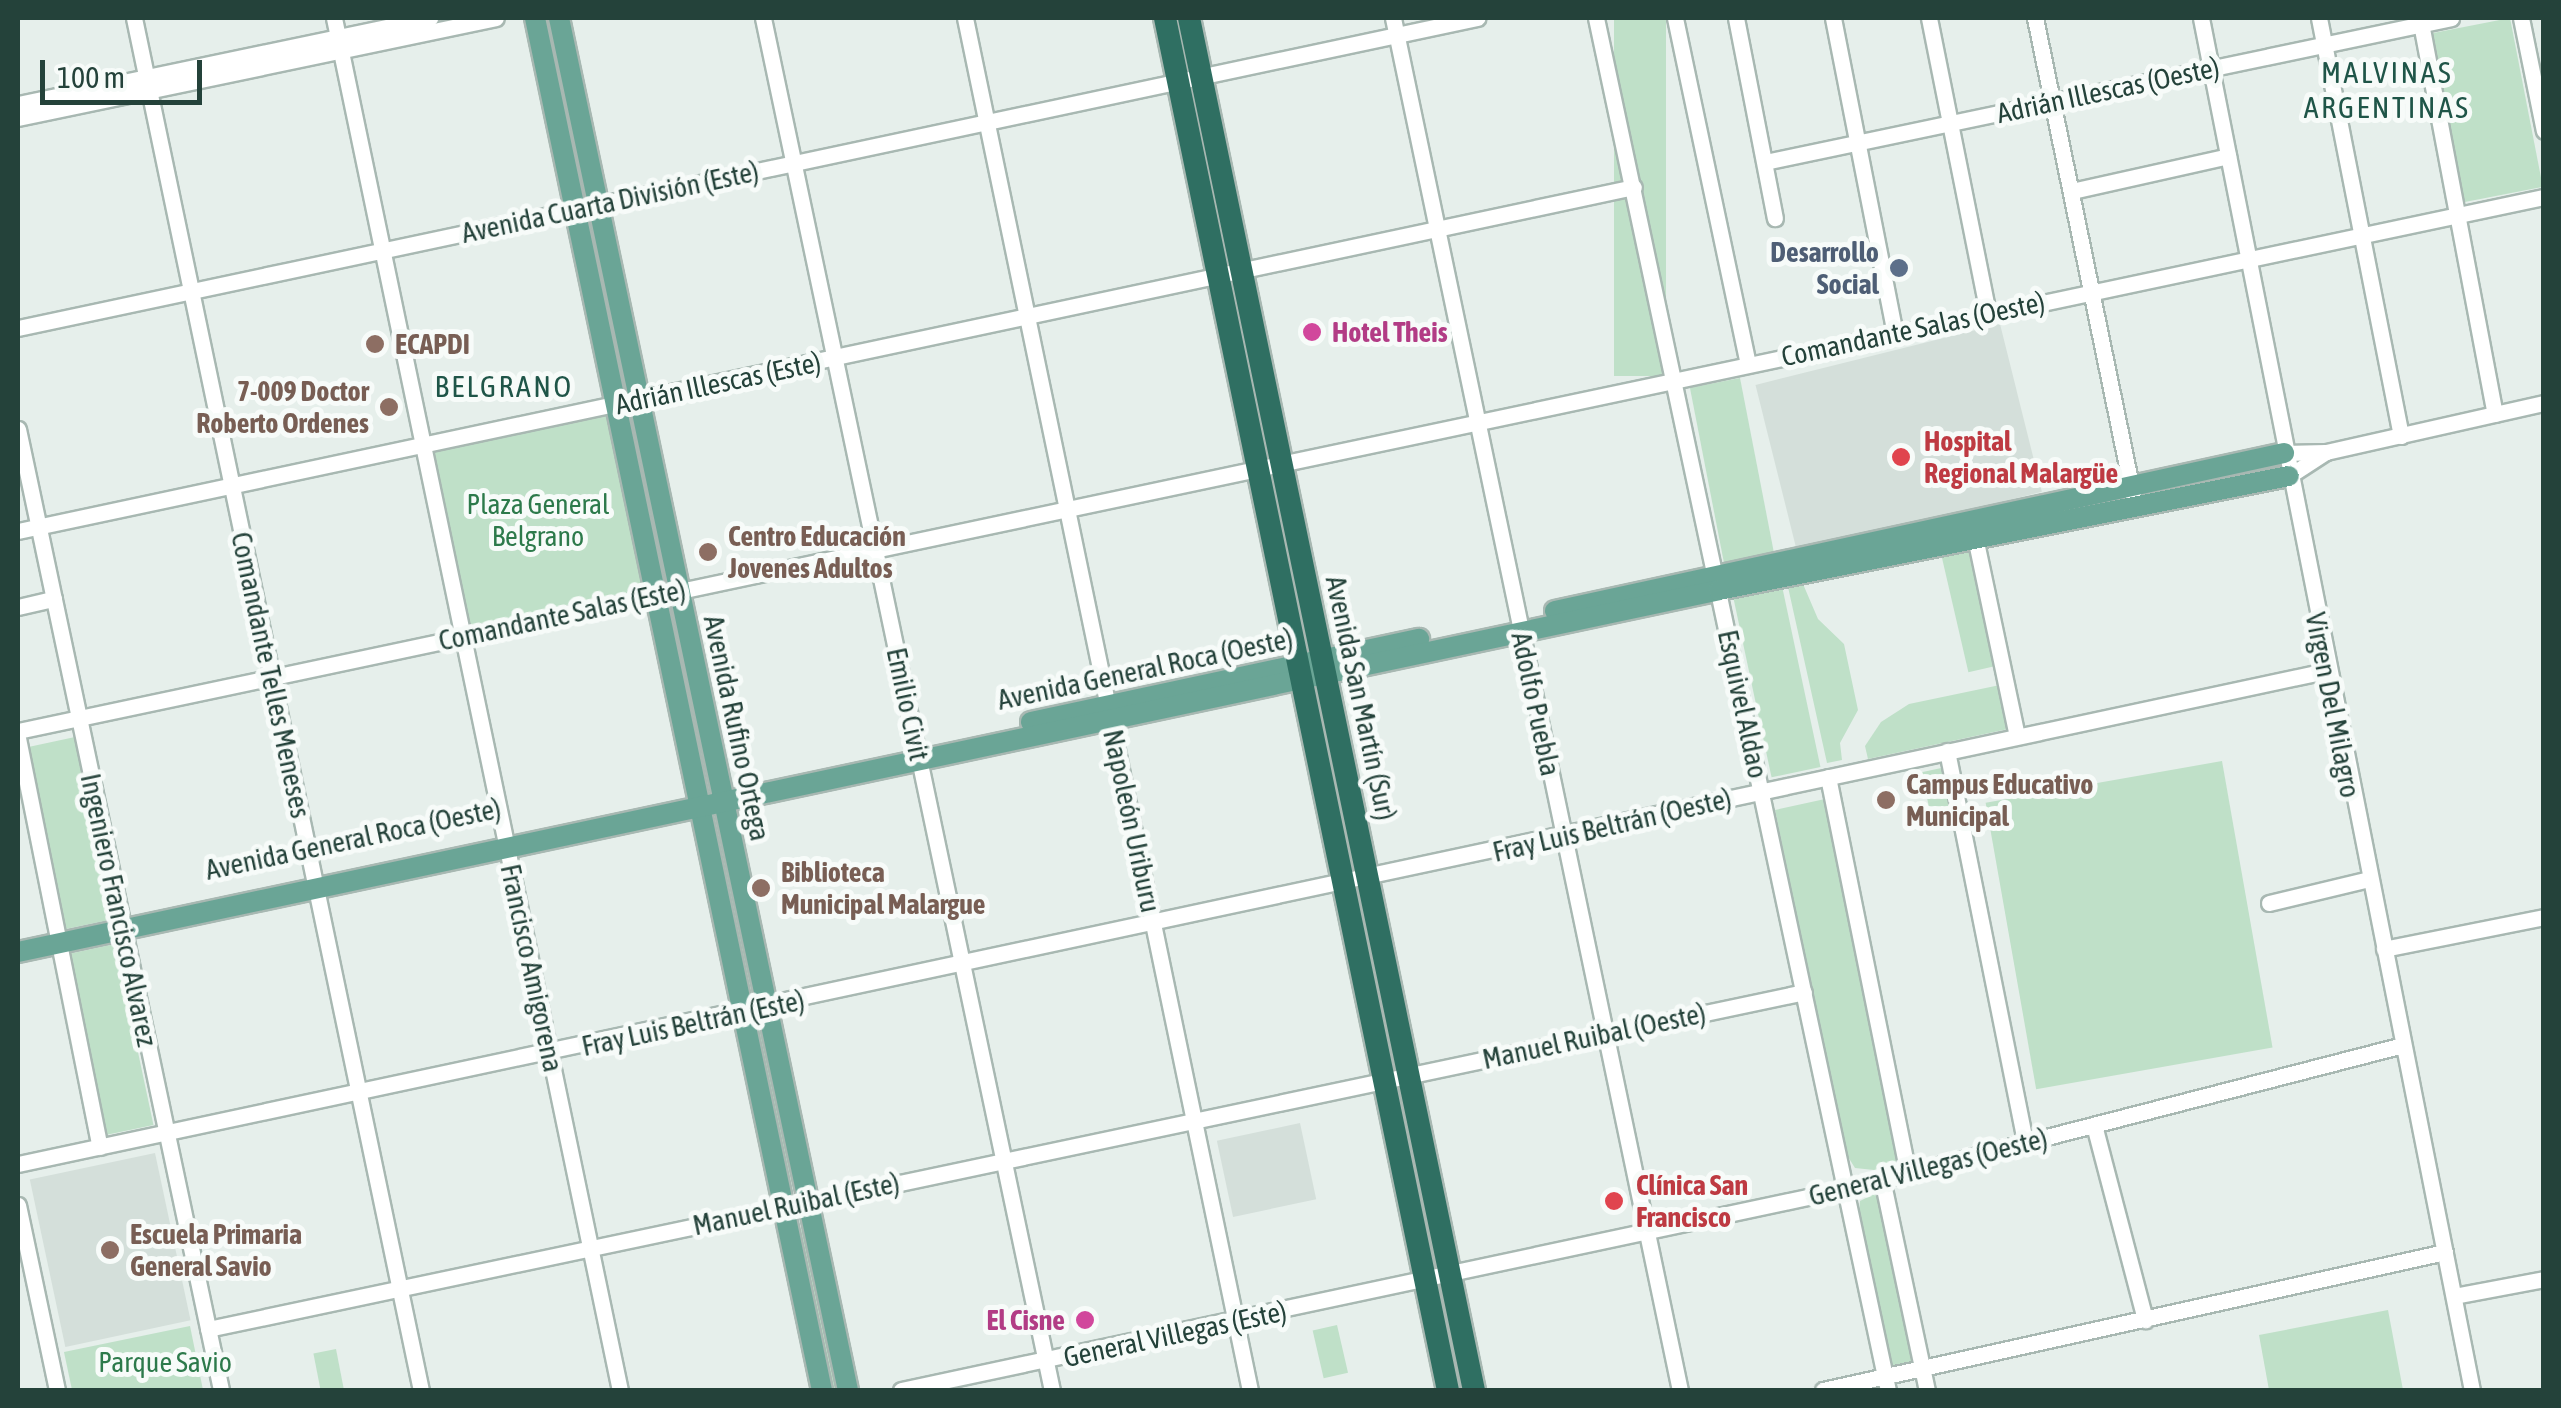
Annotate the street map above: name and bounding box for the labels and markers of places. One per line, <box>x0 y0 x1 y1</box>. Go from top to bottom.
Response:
place label: Desarrollo Social <box>1770 235 1879 301</box>
marker: Desarrollo Social <box>1888 257 1910 279</box>
place label: Hotel Theis <box>1332 315 1448 349</box>
marker: Hotel Theis <box>1301 321 1323 343</box>
place label: ECAPDI <box>395 327 470 361</box>
marker: ECAPDI <box>364 333 386 355</box>
place label: 7-009 Doctor Roberto Ordenes <box>196 374 369 440</box>
marker: 7-009 Doctor Roberto Ordenes <box>378 396 400 418</box>
place label: Hospital Regional Malargüe <box>1924 424 2118 490</box>
marker: Hospital Regional Malargüe <box>1888 444 1914 470</box>
place label: Centro Educación Jovenes Adultos <box>728 519 906 585</box>
marker: Centro Educación Jovenes Adultos <box>697 541 719 563</box>
place label: Campus Educativo Municipal <box>1906 767 2093 833</box>
marker: Campus Educativo Municipal <box>1875 789 1897 811</box>
place label: Biblioteca Municipal Malargue <box>781 855 986 921</box>
marker: Biblioteca Municipal Malargue <box>750 877 772 899</box>
place label: Clínica San Francisco <box>1636 1168 1748 1234</box>
marker: Clínica San Francisco <box>1601 1188 1627 1214</box>
place label: Escuela Primaria General Savio <box>130 1217 302 1283</box>
marker: Escuela Primaria General Savio <box>99 1239 121 1261</box>
place label: El Cisne <box>987 1303 1065 1337</box>
marker: El Cisne <box>1074 1309 1096 1331</box>

